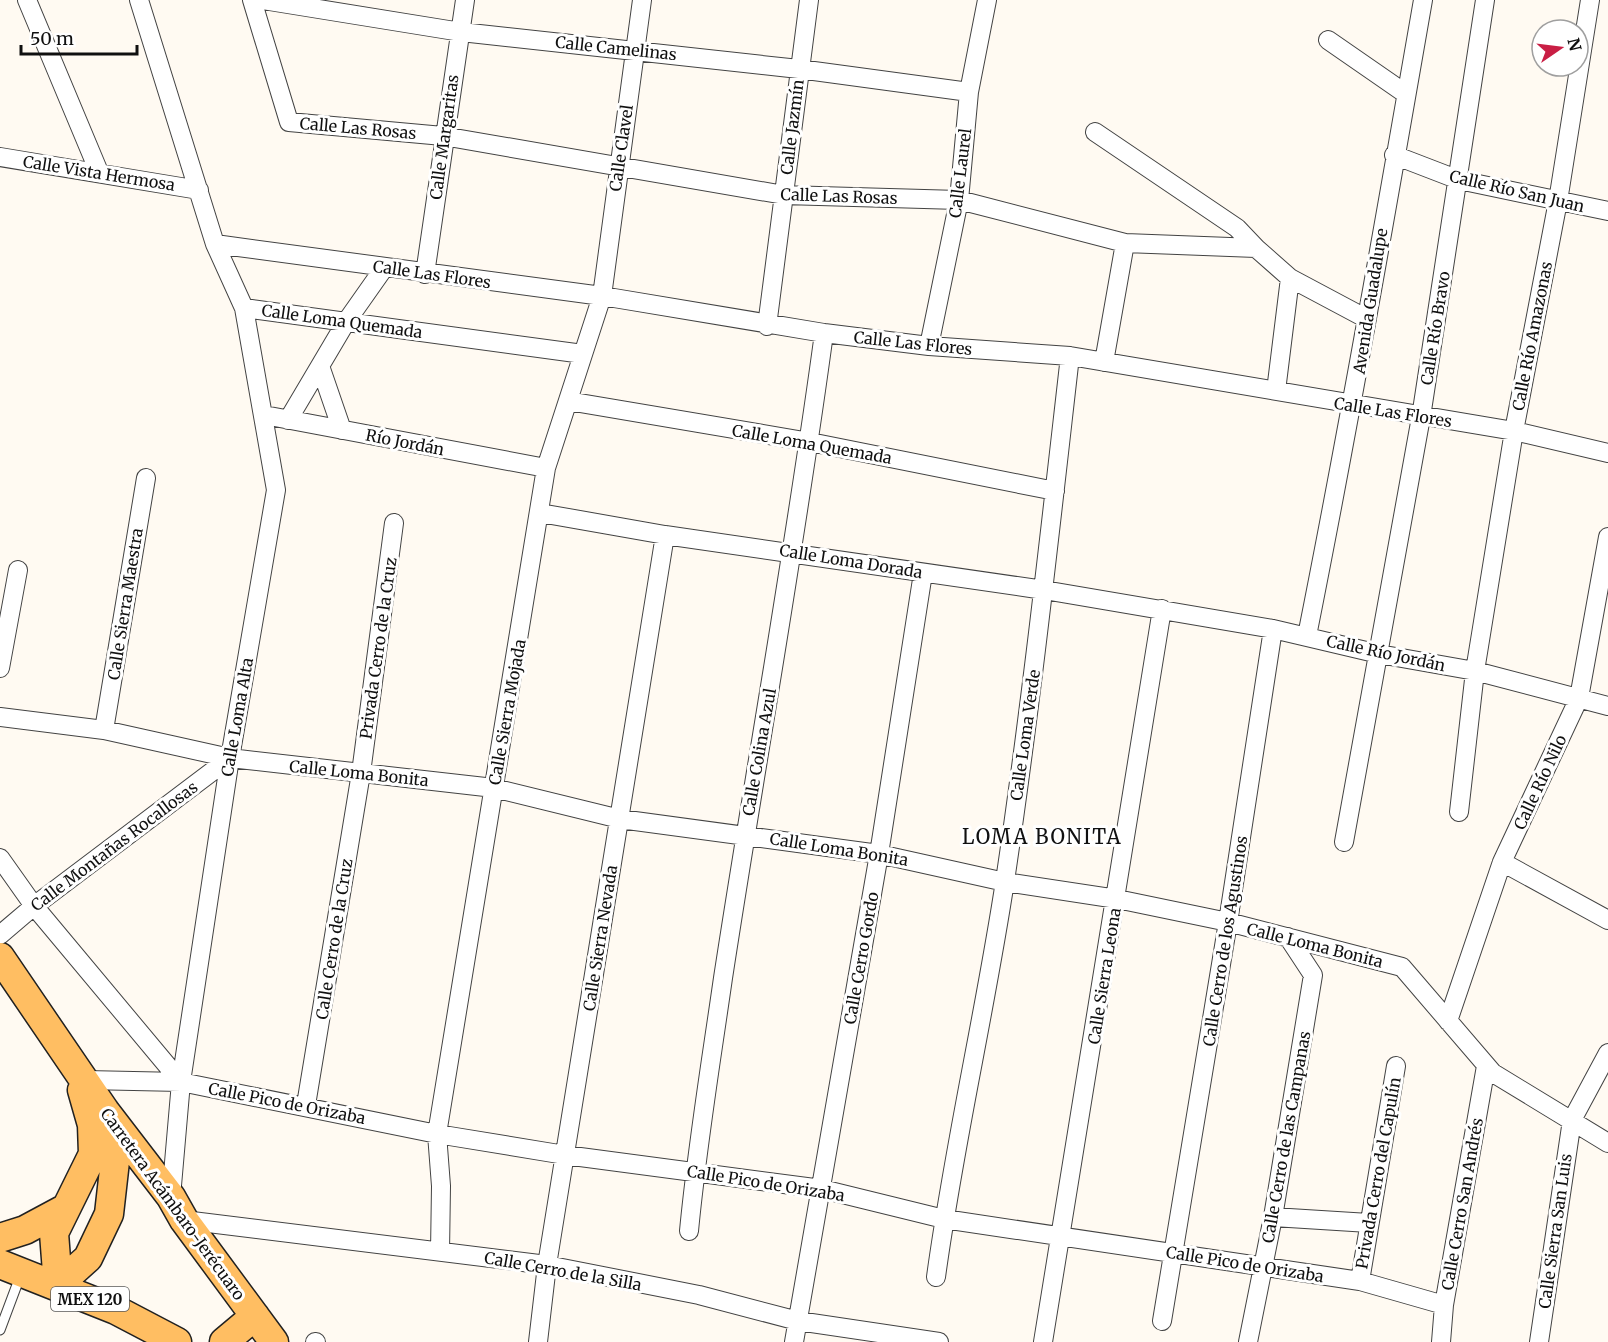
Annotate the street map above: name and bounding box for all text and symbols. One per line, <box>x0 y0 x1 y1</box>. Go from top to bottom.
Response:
scale bar <box>21 18 136 56</box>
north arrow <box>1530 18 1590 78</box>
text: 50 m <box>30 27 74 50</box>
street label: Calle Camelinas <box>554 32 678 64</box>
text: N <box>1563 36 1586 53</box>
street label: Calle Margaritas <box>425 73 463 201</box>
street label: Calle Jazmín <box>776 78 808 176</box>
street label: Calle Clavel <box>605 103 637 193</box>
street label: Calle Las Rosas <box>299 113 417 143</box>
street label: Calle Laurel <box>945 127 975 219</box>
street label: Calle Vista Hermosa <box>22 151 177 195</box>
street label: Calle Río San Juan <box>1448 166 1587 216</box>
street label: Calle Las Rosas <box>780 184 898 208</box>
street label: Avenida Guadalupe <box>1348 227 1391 376</box>
street label: Calle Las Flores <box>372 256 493 292</box>
street label: Calle Río Amazonas <box>1508 260 1556 412</box>
street label: Calle Río Bravo <box>1416 270 1454 386</box>
street label: Calle Loma Quemada <box>260 300 424 342</box>
street label: Calle Las Flores <box>853 327 973 359</box>
street label: Calle Las Flores <box>1333 393 1454 431</box>
street label: Calle Loma Quemada <box>730 420 894 468</box>
street label: Río Jordán <box>364 425 446 460</box>
street label: Calle Sierra Maestra <box>103 526 147 681</box>
street label: Calle Loma Dorada <box>778 540 924 582</box>
street label: Privada Cerro de la Cruz <box>355 556 401 740</box>
street label: Calle Río Jordán <box>1325 631 1448 675</box>
street label: Calle Sierra Mojada <box>484 637 530 786</box>
street label: Calle Loma Alta <box>217 656 257 778</box>
street label: Calle Loma Verde <box>1006 668 1044 802</box>
street label: Calle Colina Azul <box>738 687 780 817</box>
street label: Calle Río Nilo <box>1509 731 1571 833</box>
street label: Calle Loma Bonita <box>288 756 430 790</box>
street label: Calle Montañas Rocallosas <box>27 777 202 915</box>
district label: LOMA BONITA <box>962 824 1122 849</box>
street label: Calle Loma Bonita <box>768 828 910 870</box>
street label: Calle Cerro de los Agustinos <box>1198 834 1252 1048</box>
street label: Calle Cerro de la Cruz <box>311 857 357 1021</box>
street label: Calle Sierra Nevada <box>579 863 621 1012</box>
street label: Calle Cerro Gordo <box>840 890 882 1026</box>
street label: Calle Sierra Leona <box>1083 906 1125 1046</box>
street label: Calle Loma Bonita <box>1245 918 1386 972</box>
street label: Calle Cerro de las Campanas <box>1258 1029 1315 1244</box>
street label: Privada Cerro del Capulín <box>1351 1075 1405 1270</box>
street label: Calle Pico de Orizaba <box>207 1078 368 1128</box>
street label: Carretera Acámbaro-Jerécuaro <box>97 1104 249 1304</box>
street label: Calle Cerro San Andrés <box>1437 1116 1487 1292</box>
street label: Calle Sierra San Luis <box>1534 1152 1576 1310</box>
street label: Calle Pico de Orizaba <box>686 1161 847 1205</box>
street label: Calle Pico de Orizaba <box>1165 1242 1326 1286</box>
street label: Calle Cerro de la Silla <box>483 1247 644 1295</box>
road number: MEX 120 <box>51 1287 129 1311</box>

